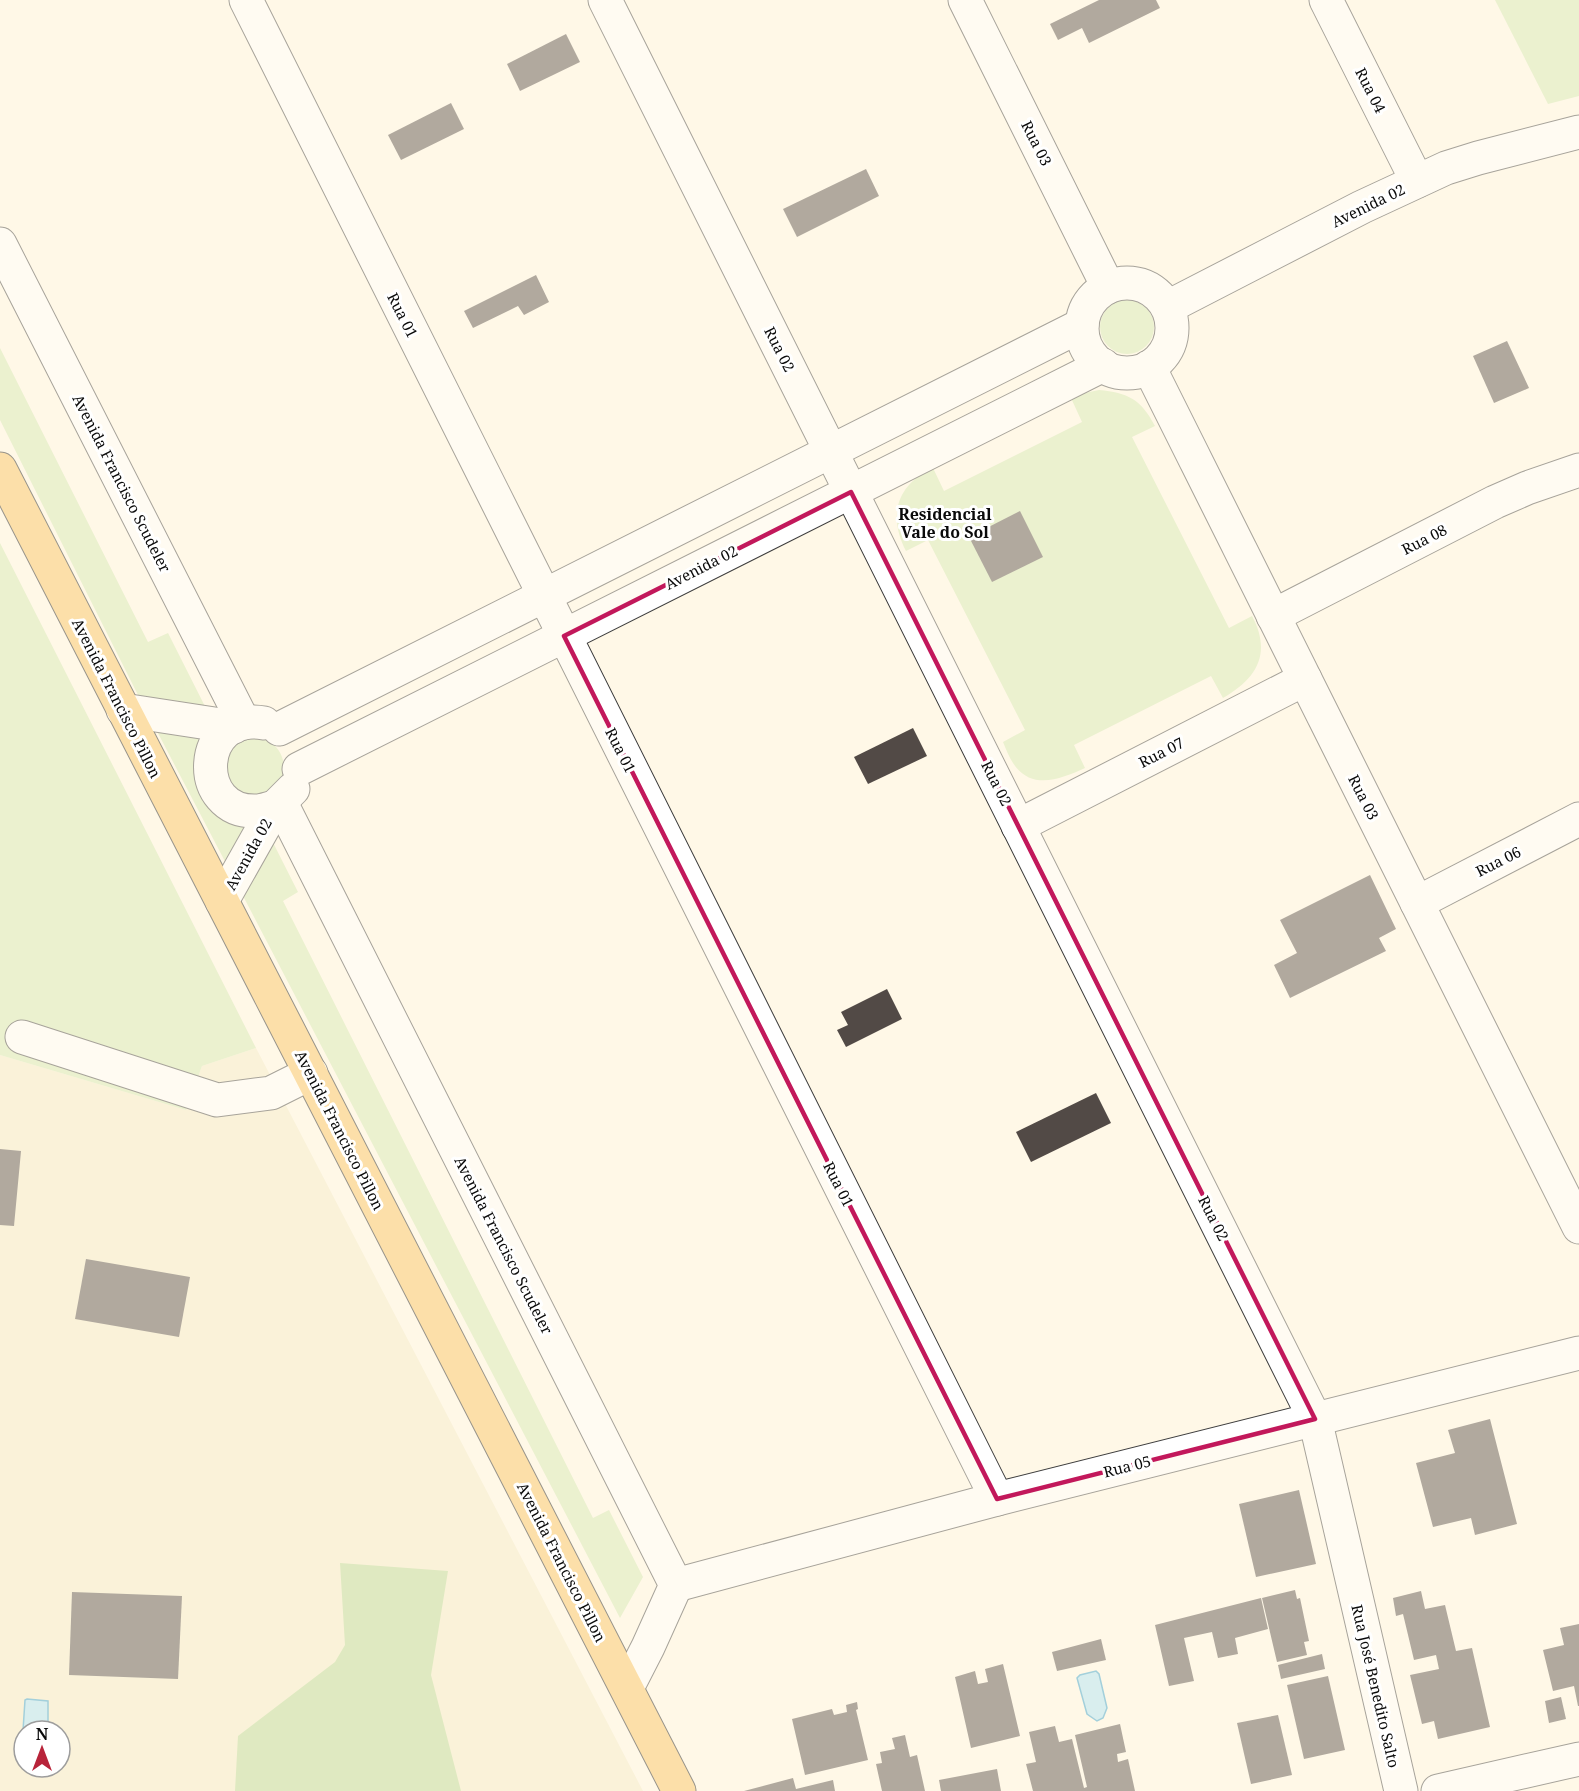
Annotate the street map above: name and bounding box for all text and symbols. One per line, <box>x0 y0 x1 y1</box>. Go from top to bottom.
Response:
street label: Rua 04 <box>1351 64 1391 117</box>
street label: Rua 03 <box>1017 117 1057 169</box>
street label: Avenida 02 <box>1328 179 1408 231</box>
street label: Rua 01 <box>383 289 423 341</box>
street label: Rua 02 <box>760 323 800 375</box>
street label: Avenida Francisco Scudeler <box>68 391 176 575</box>
district label: Residencial Vale do Sol <box>898 503 992 543</box>
street label: Rua 08 <box>1398 519 1450 559</box>
street label: Avenida 02 <box>661 540 741 594</box>
street label: Avenida Francisco Pillon <box>68 615 166 781</box>
street label: Rua 01 <box>601 724 641 776</box>
street label: Rua 07 <box>1135 732 1187 772</box>
street label: Rua 02 <box>977 757 1017 809</box>
street label: Rua 03 <box>1344 771 1384 823</box>
street label: Avenida 02 <box>220 815 276 893</box>
street label: Rua 06 <box>1472 841 1524 881</box>
street label: Avenida Francisco Pillon <box>291 1047 389 1213</box>
street label: Avenida Francisco Scudeler <box>450 1153 558 1337</box>
street label: Rua 01 <box>819 1158 859 1210</box>
street label: Rua 02 <box>1194 1192 1234 1244</box>
street label: Rua 05 <box>1101 1450 1153 1482</box>
street label: Avenida Francisco Pillon <box>513 1479 611 1645</box>
street label: Rua José Benedito Salto <box>1347 1602 1405 1770</box>
north arrow <box>12 1719 72 1779</box>
text: N <box>36 1723 49 1745</box>

